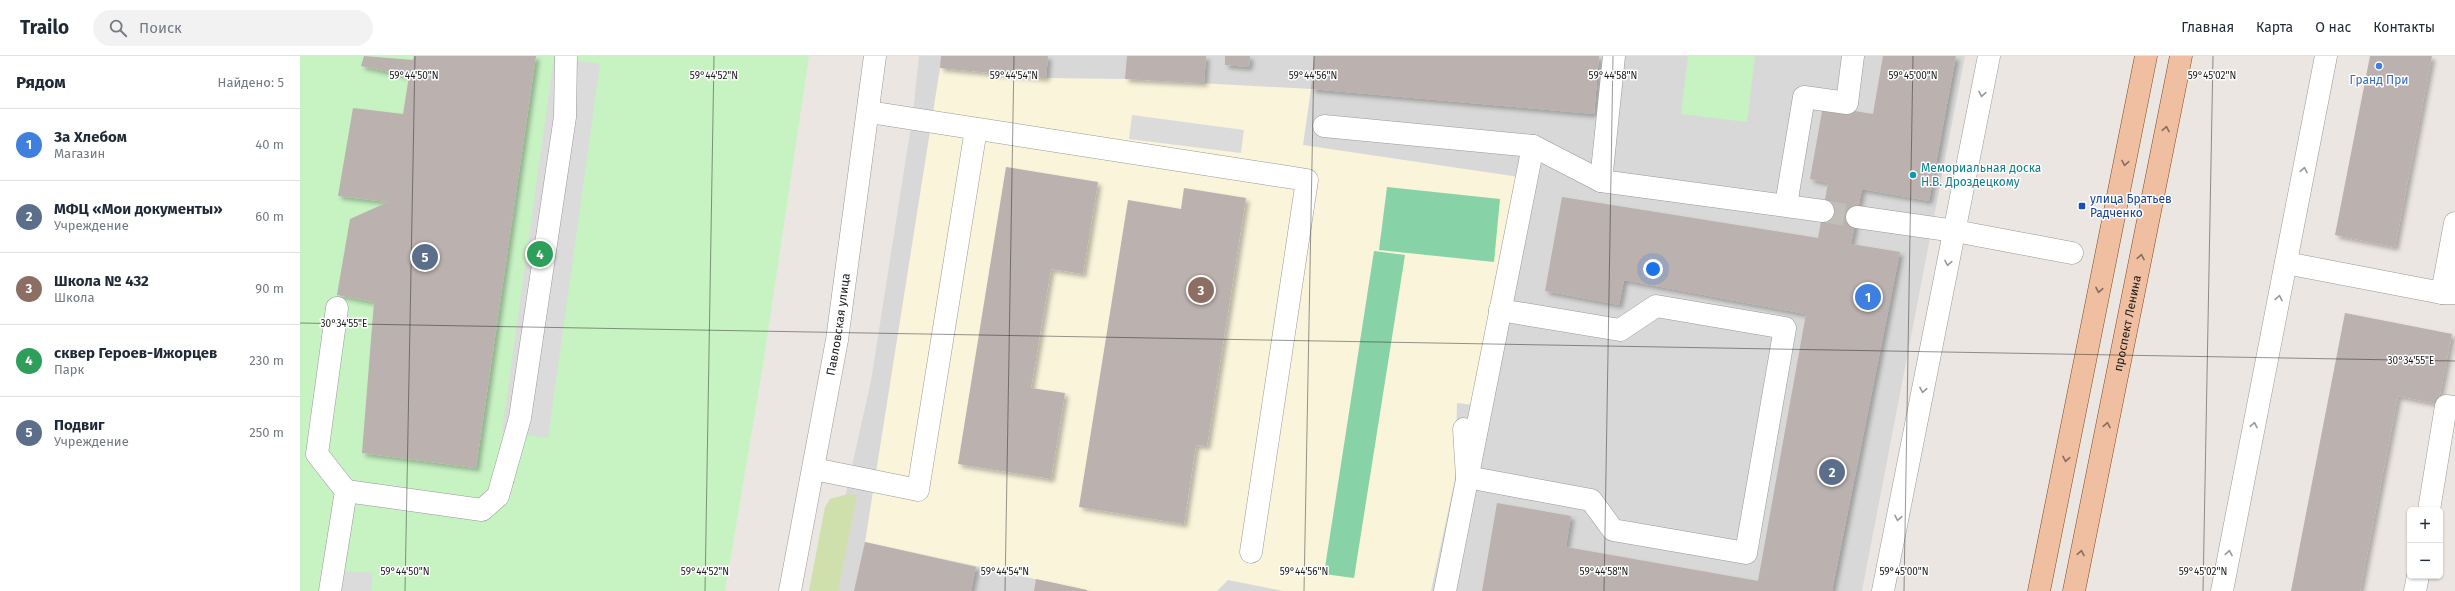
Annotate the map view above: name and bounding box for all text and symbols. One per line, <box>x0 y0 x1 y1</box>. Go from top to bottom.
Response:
search box <box>93 10 373 46</box>
text: Trailo <box>20 16 69 39</box>
icon: search <box>107 17 129 39</box>
text: Поиск <box>139 19 182 37</box>
text: Главная <box>2181 19 2234 36</box>
text: Карта <box>2256 19 2293 36</box>
text: О нас <box>2315 19 2351 36</box>
text: Контакты <box>2373 19 2435 36</box>
marker: Гранд При <box>2374 61 2384 71</box>
text: 59°44'50"N <box>390 70 438 82</box>
text: 59°44'52"N <box>690 70 738 82</box>
text: 59°44'54"N <box>990 70 1038 82</box>
text: 59°44'56"N <box>1289 70 1337 82</box>
text: 59°44'58"N <box>1589 70 1637 82</box>
text: 59°45'00"N <box>1888 70 1938 82</box>
text: 59°45'02"N <box>2188 70 2236 82</box>
text: Рядом <box>16 72 66 93</box>
place label: Гранд При <box>2349 73 2409 87</box>
text: Найдено: 5 <box>218 75 284 90</box>
one-way arrow <box>1978 91 1986 97</box>
one-way arrow <box>2162 126 2170 132</box>
text: За Хлебом <box>54 128 127 146</box>
text: 1 <box>26 137 32 152</box>
text: 40 m <box>255 137 284 152</box>
text: Магазин <box>54 146 105 161</box>
one-way arrow <box>2121 160 2129 166</box>
place label: Мемориальная доска Н.В. Дроздецкому <box>1921 161 2041 189</box>
one-way arrow <box>2299 167 2308 173</box>
marker: Мемориальная доска Н.В. Дроздецкому <box>1908 170 1918 180</box>
place label: улица Братьев Радченко <box>2090 192 2172 220</box>
text: МФЦ «Мои документы» <box>54 200 223 218</box>
marker: улица Братьев Радченко <box>2077 201 2087 211</box>
text: 2 <box>26 209 32 224</box>
text: 60 m <box>255 209 284 224</box>
text: Учреждение <box>54 218 129 233</box>
pin: 4 <box>527 239 553 269</box>
pin: 5 <box>412 242 438 272</box>
one-way arrow <box>2136 254 2144 260</box>
your location <box>1643 259 1663 279</box>
one-way arrow <box>1945 260 1953 266</box>
text: Школа № 432 <box>54 272 149 290</box>
street label: Павловская улица <box>823 272 853 377</box>
street label: проспект Ленина <box>2111 274 2144 373</box>
pin: 3 <box>1188 275 1214 305</box>
text: 3 <box>26 281 32 296</box>
text: 90 m <box>255 281 284 296</box>
pin: 1 <box>1855 282 1881 312</box>
one-way arrow <box>2096 287 2104 294</box>
text: Школа <box>54 290 95 305</box>
one-way arrow <box>2274 294 2283 301</box>
text: 30°34'55"E <box>321 318 367 330</box>
text: сквер Героев-Ижорцев <box>54 344 217 362</box>
text: 4 <box>25 353 33 368</box>
text: 230 m <box>249 353 284 368</box>
text: 30°34'55"E <box>2388 355 2434 367</box>
text: Парк <box>54 362 84 377</box>
one-way arrow <box>1920 387 1928 394</box>
text: Подвиг <box>54 416 105 434</box>
one-way arrow <box>2102 422 2110 428</box>
one-way arrow <box>2250 422 2258 428</box>
text: 5 <box>26 425 32 440</box>
text: 250 m <box>249 425 284 440</box>
text: Учреждение <box>54 434 129 449</box>
one-way arrow <box>2062 456 2070 462</box>
pin: 2 <box>1819 457 1845 487</box>
map controls <box>2407 507 2443 579</box>
button: + <box>2407 507 2443 543</box>
one-way arrow <box>1894 515 1902 521</box>
button: − <box>2407 543 2443 579</box>
one-way arrow <box>2077 550 2085 556</box>
one-way arrow <box>2225 550 2233 556</box>
text: 59°44'50"N <box>381 566 429 578</box>
text: 59°44'52"N <box>681 566 729 578</box>
text: 59°44'54"N <box>981 566 1029 578</box>
text: 59°44'56"N <box>1280 566 1328 578</box>
text: 59°44'58"N <box>1580 566 1628 578</box>
text: 59°45'00"N <box>1879 566 1929 578</box>
text: 59°45'02"N <box>2179 566 2227 578</box>

